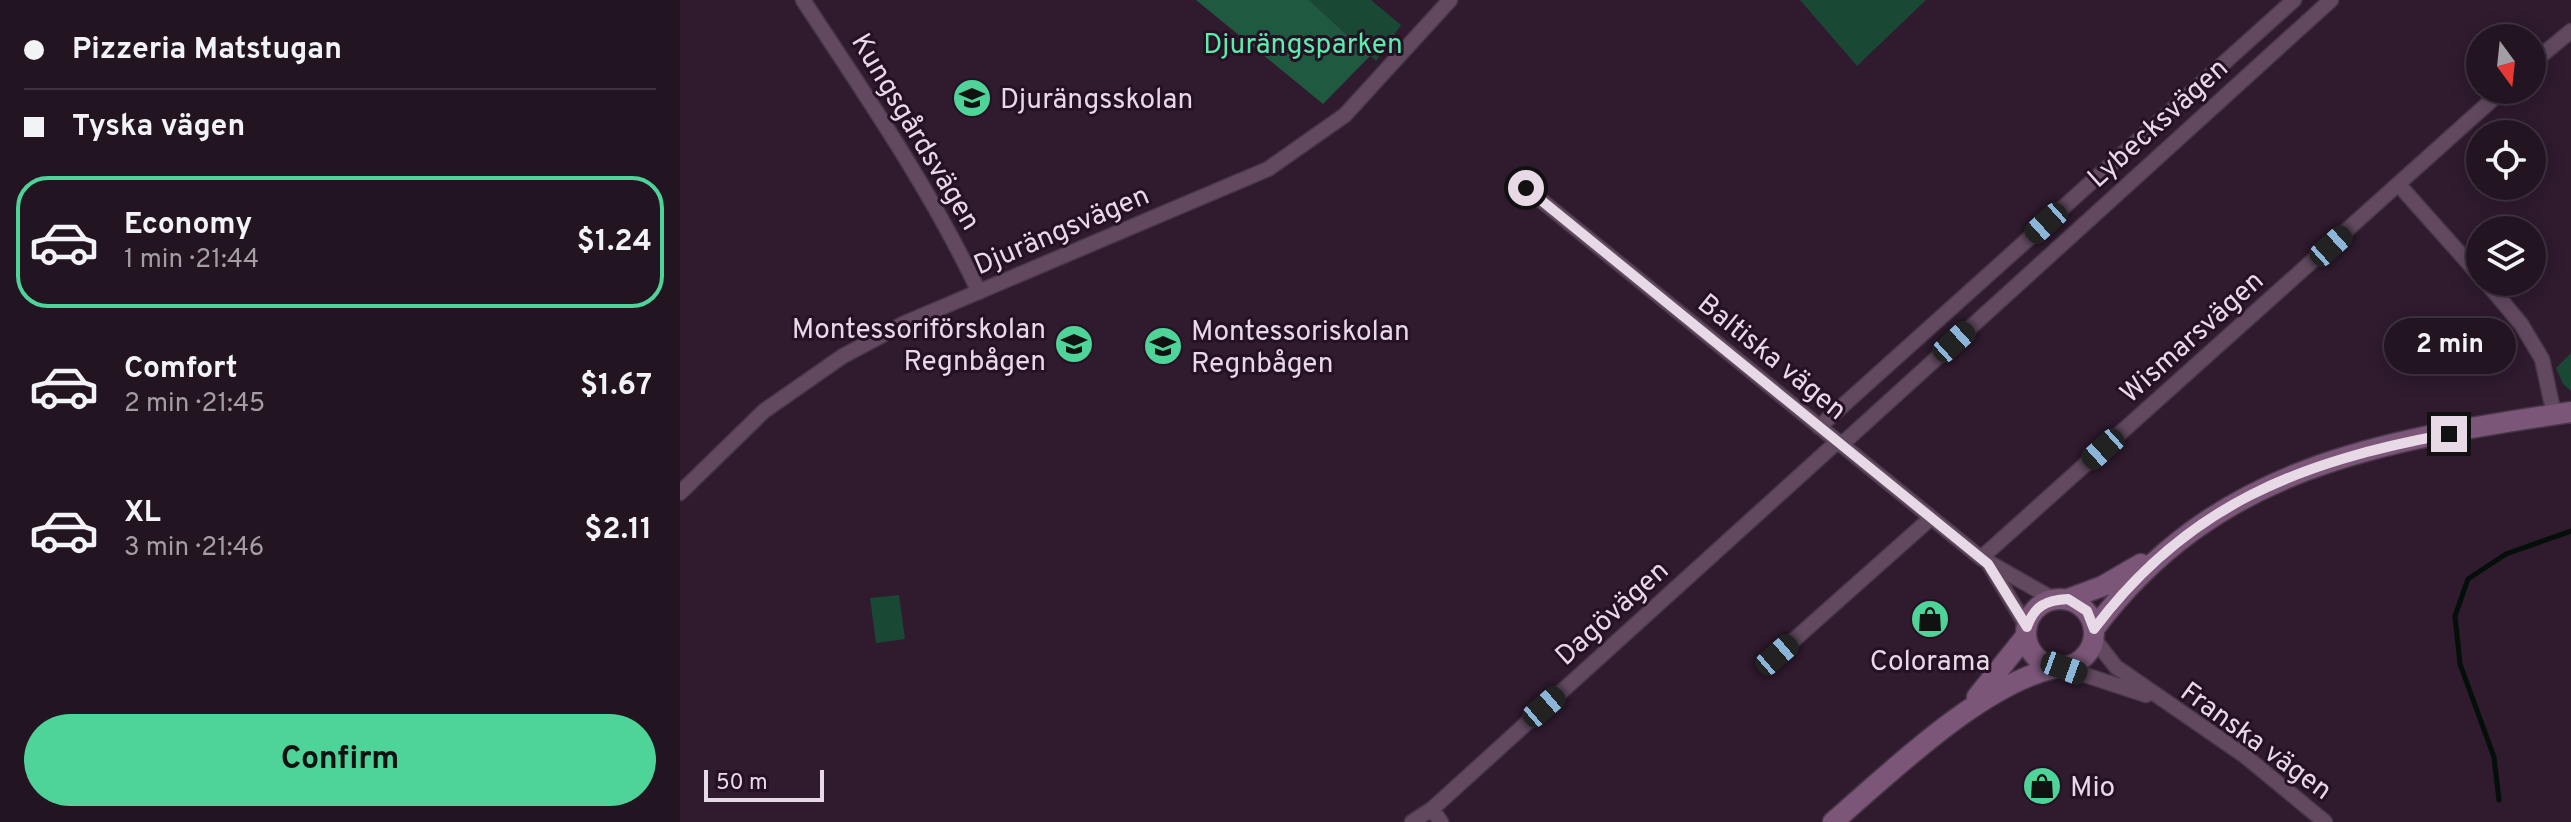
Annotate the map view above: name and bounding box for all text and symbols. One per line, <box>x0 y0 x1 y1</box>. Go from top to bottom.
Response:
north arrow <box>2466 24 2546 104</box>
map controls <box>2466 24 2546 296</box>
street label: Kungsgårdsvägen <box>841 28 987 238</box>
park label: Djurängsparken <box>1203 28 1403 64</box>
text: Pizzeria Matstugan <box>72 32 342 69</box>
street label: Lybecksvägen <box>2081 52 2237 197</box>
school or university icon: Djurängsskolan <box>951 77 993 119</box>
place label: Djurängsskolan <box>1000 83 1193 119</box>
text: Tyska vägen <box>72 109 245 146</box>
button: locate <box>2466 120 2546 200</box>
route start <box>1508 170 1544 206</box>
street label: Djurängsvägen <box>969 179 1155 285</box>
car <box>2020 198 2072 248</box>
icon: car <box>28 206 100 278</box>
text: Economy <box>124 207 252 244</box>
button: layers <box>2466 216 2546 296</box>
car <box>2305 221 2357 271</box>
text: $1.24 <box>577 224 652 261</box>
text: 1 min · 21:44 <box>124 244 259 277</box>
street label: Wismarsvägen <box>2114 264 2272 412</box>
street label: Baltiska vägen <box>1689 287 1853 429</box>
place label: Montessoriförskolan Regnbågen <box>792 313 1046 381</box>
place label: Montessoriskolan Regnbågen <box>1191 315 1410 383</box>
car <box>1928 317 1980 367</box>
callout: 2 min <box>2383 318 2515 374</box>
school or university icon: Montessoriförskolan Regnbågen <box>1053 323 1095 365</box>
school or university icon: Montessoriskolan Regnbågen <box>1142 325 1184 367</box>
text: 2 min <box>2416 329 2484 362</box>
icon: car <box>28 350 100 422</box>
text: Comfort <box>124 351 237 388</box>
text: $1.67 <box>580 368 652 405</box>
text: 2 min · 21:45 <box>124 388 265 421</box>
route end <box>2431 416 2467 452</box>
car <box>2077 424 2129 474</box>
icon: car <box>28 494 100 566</box>
text: XL <box>124 495 161 532</box>
text: $2.11 <box>584 512 652 549</box>
text: 3 min · 21:46 <box>124 532 264 565</box>
street label: Dagövägen <box>1549 554 1677 675</box>
shop icon: Colorama <box>1909 598 1951 640</box>
car <box>1751 630 1803 680</box>
place label: Colorama <box>1870 645 1990 681</box>
car <box>2037 649 2091 687</box>
street label: Franska vägen <box>2172 675 2338 809</box>
car <box>1518 682 1570 732</box>
button: Confirm <box>24 714 656 806</box>
shop icon: Mio <box>2021 765 2063 807</box>
scale bar <box>704 766 824 802</box>
text: 50 m <box>716 770 768 797</box>
place label: Mio <box>2070 771 2115 807</box>

